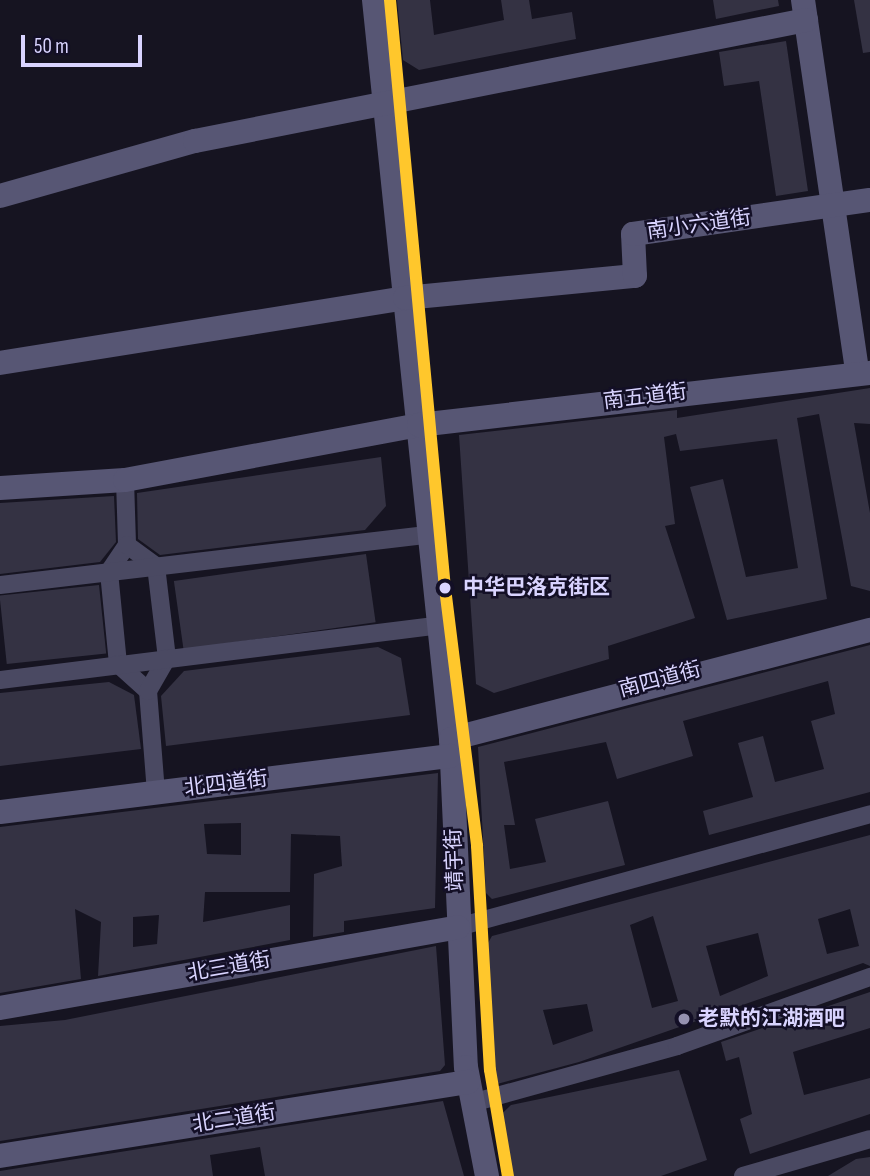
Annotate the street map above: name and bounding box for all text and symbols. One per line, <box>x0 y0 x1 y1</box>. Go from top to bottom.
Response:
scale bar <box>24 21 145 65</box>
text: 50 m <box>34 34 69 59</box>
street label: 南小六道街 <box>645 205 753 245</box>
street label: 南五道街 <box>602 379 688 415</box>
place label: 中华巴洛克街区 <box>463 575 610 601</box>
marker: 中华巴洛克街区 <box>433 576 457 600</box>
street label: 南四道街 <box>616 657 704 703</box>
street label: 北四道街 <box>183 766 269 802</box>
street label: 靖宇街 <box>441 828 469 892</box>
street label: 北三道街 <box>185 947 273 987</box>
place label: 老默的江湖酒吧 <box>698 1006 845 1032</box>
marker: 老默的江湖酒吧 <box>676 1011 692 1027</box>
street label: 北二道街 <box>191 1100 277 1138</box>

